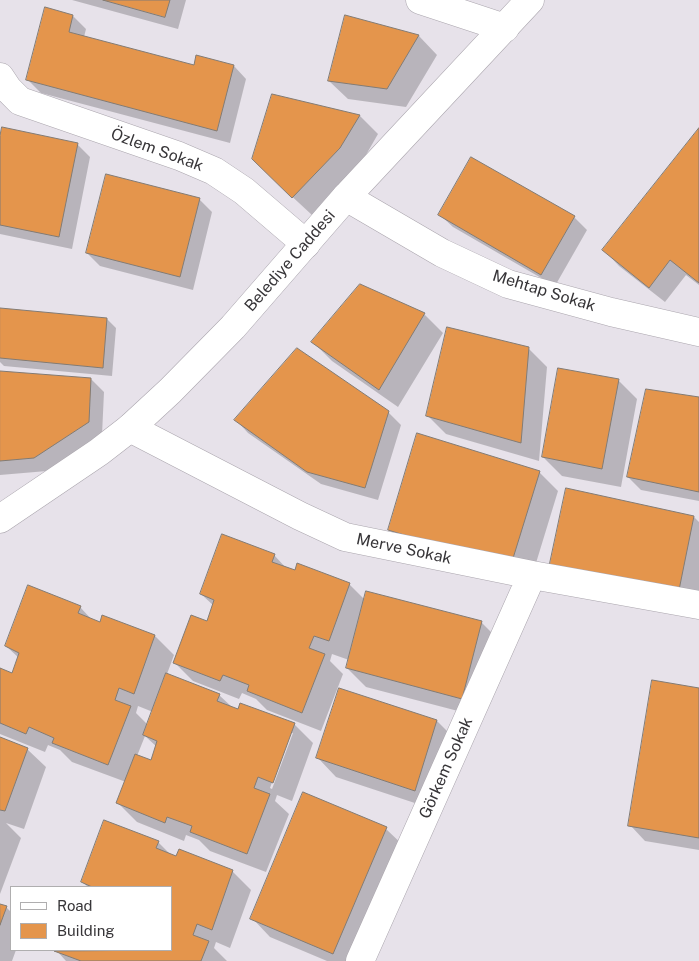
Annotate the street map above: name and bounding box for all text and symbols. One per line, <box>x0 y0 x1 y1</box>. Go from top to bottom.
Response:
street label: Özlem Sokak <box>108 124 206 176</box>
street label: Belediye Caddesi <box>241 206 339 316</box>
street label: Mehtap Sokak <box>490 266 598 316</box>
street label: Merve Sokak <box>355 530 453 568</box>
street label: Görkem Sokak <box>415 714 477 822</box>
legend <box>10 886 172 951</box>
text: Road <box>57 897 93 914</box>
text: Building <box>57 922 115 939</box>

